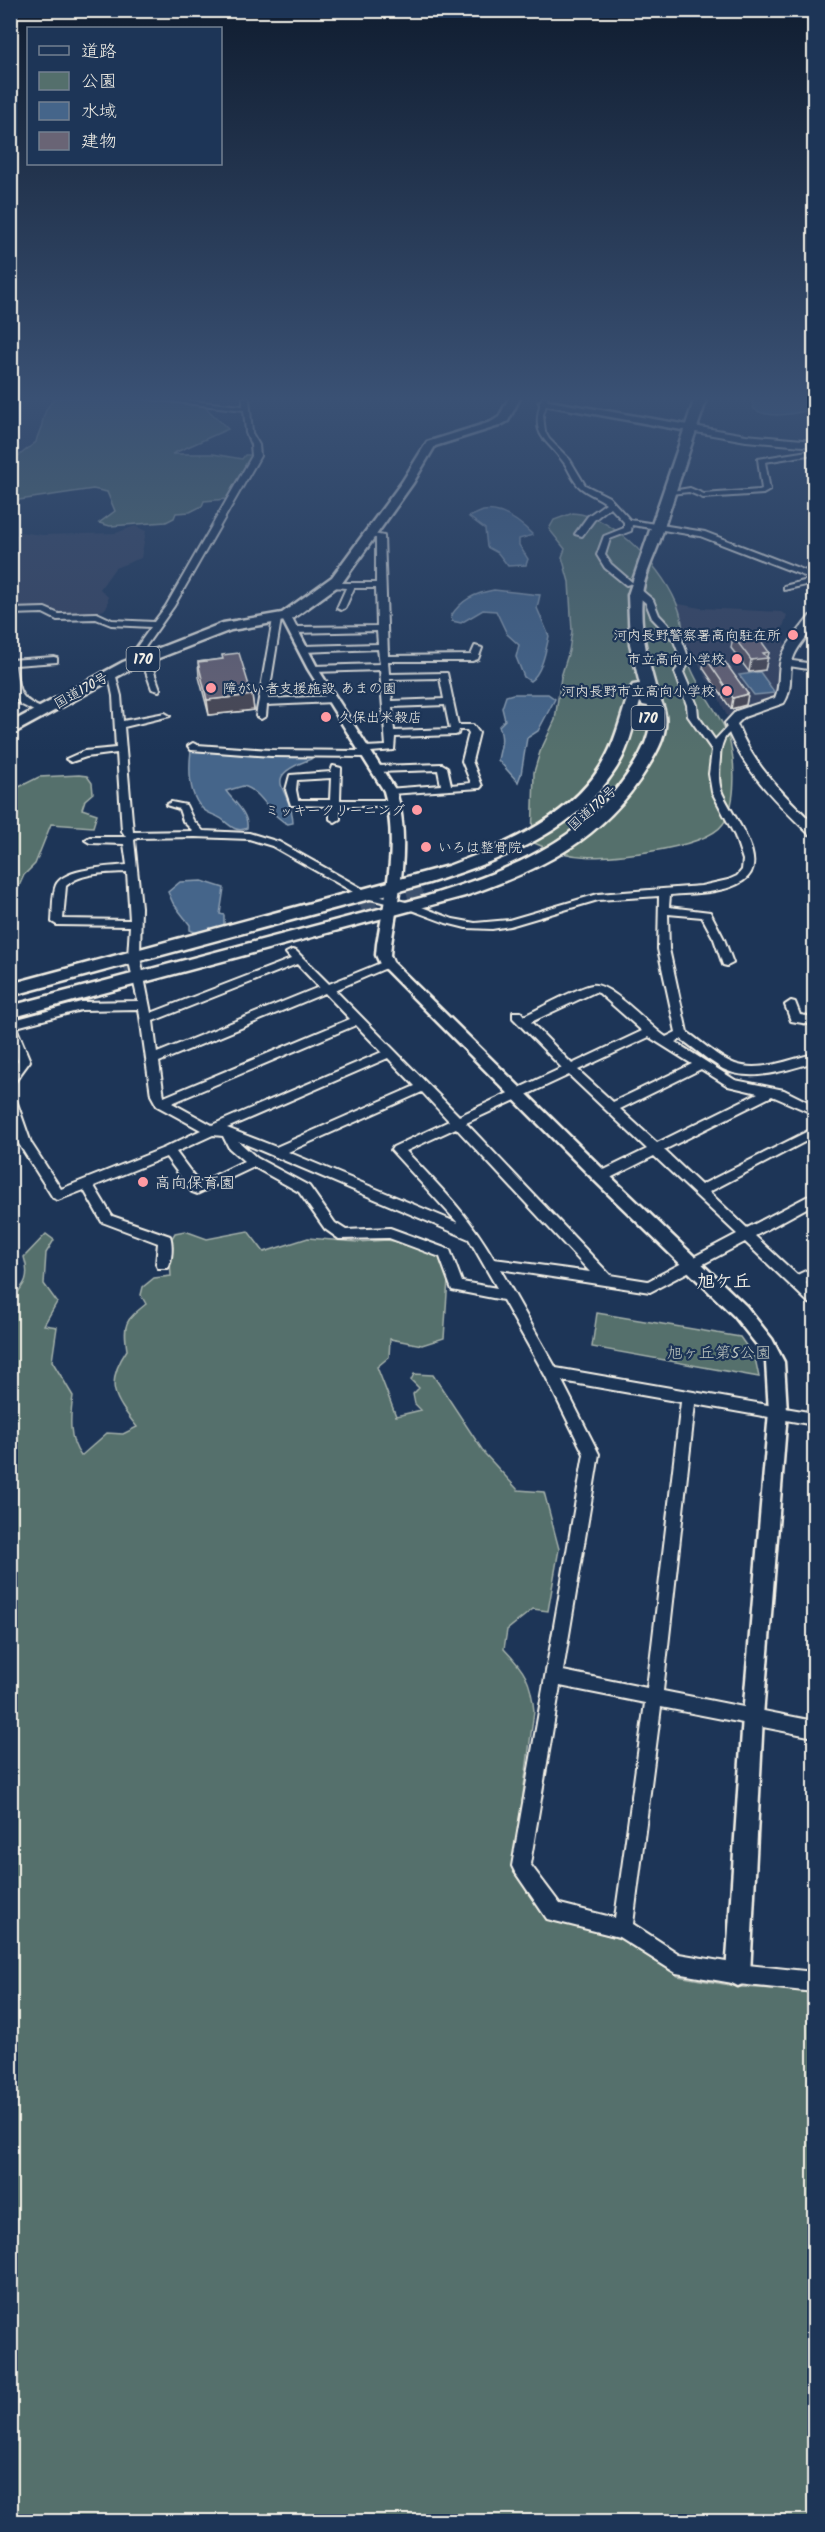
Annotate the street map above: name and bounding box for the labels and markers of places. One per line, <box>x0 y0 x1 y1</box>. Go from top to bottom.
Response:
place label: 河内長野警察署高向駐在所 <box>613 625 781 647</box>
marker: 河内長野警察署高向駐在所 <box>786 628 800 642</box>
place label: 市立高向小学校 <box>627 649 725 671</box>
marker: 市立高向小学校 <box>730 652 744 666</box>
place label: 障がい者支援施設 あまの園 <box>223 678 397 700</box>
marker: 障がい者支援施設 あまの園 <box>204 681 218 695</box>
place label: 河内長野市立高向小学校 <box>561 681 715 703</box>
marker: 河内長野市立高向小学校 <box>720 684 734 698</box>
place label: 久保出米穀店 <box>338 707 422 729</box>
marker: 久保出米穀店 <box>319 710 333 724</box>
place label: ミッキークリーニング <box>265 800 405 822</box>
marker: ミッキークリーニング <box>410 803 424 817</box>
place label: いろは整骨院 <box>438 837 522 859</box>
marker: いろは整骨院 <box>419 840 433 854</box>
place label: 高向保育園 <box>155 1171 235 1196</box>
marker: 高向保育園 <box>136 1175 150 1189</box>

